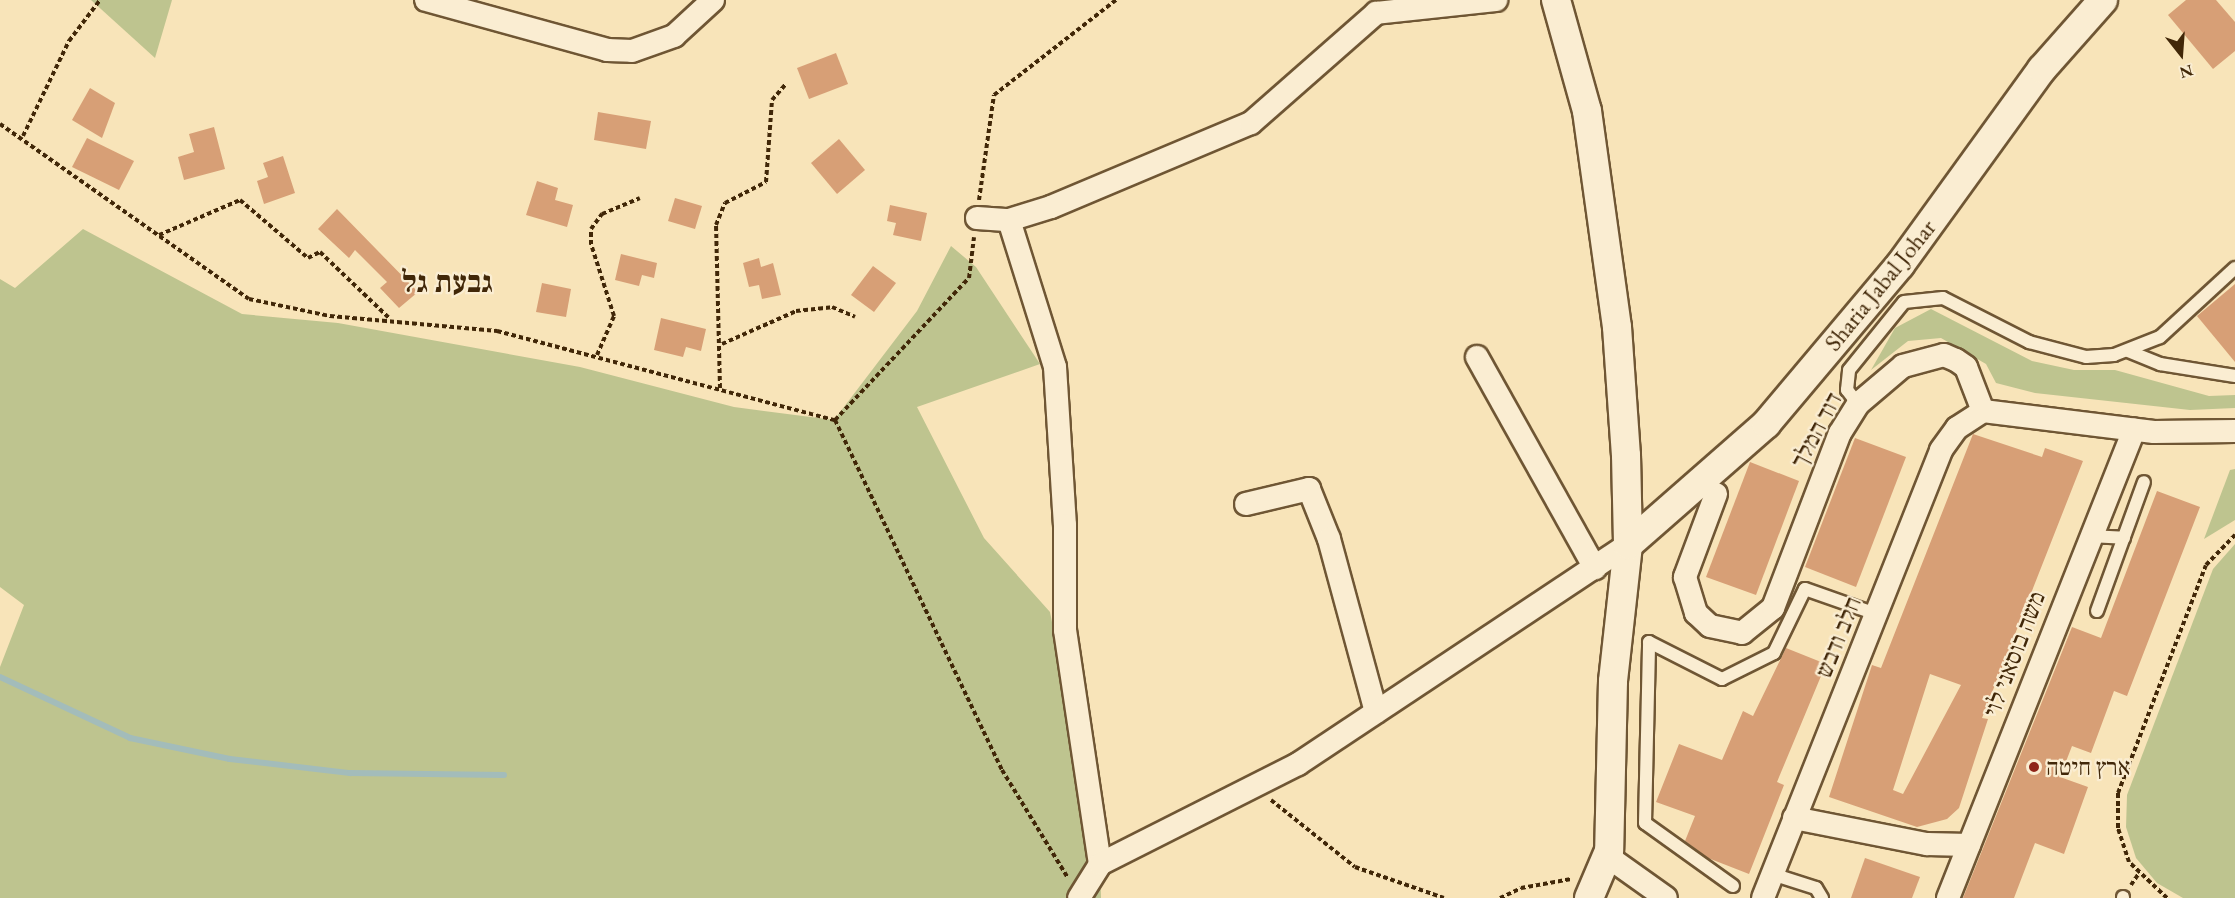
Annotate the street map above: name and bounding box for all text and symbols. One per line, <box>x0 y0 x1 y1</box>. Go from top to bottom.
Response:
north arrow <box>2151 24 2211 84</box>
text: N <box>2177 60 2196 84</box>
street label: Sharia Jabal Johar <box>1818 213 1942 357</box>
district label: גבעת גל <box>401 264 493 300</box>
street label: דוד המלך <box>1784 387 1848 473</box>
street label: משה בוסאני לוי <box>1977 587 2051 721</box>
street label: חלב ודבש <box>1809 592 1867 682</box>
place label: ארץ חיטה <box>2046 753 2130 781</box>
marker: ארץ חיטה <box>2027 760 2041 774</box>

